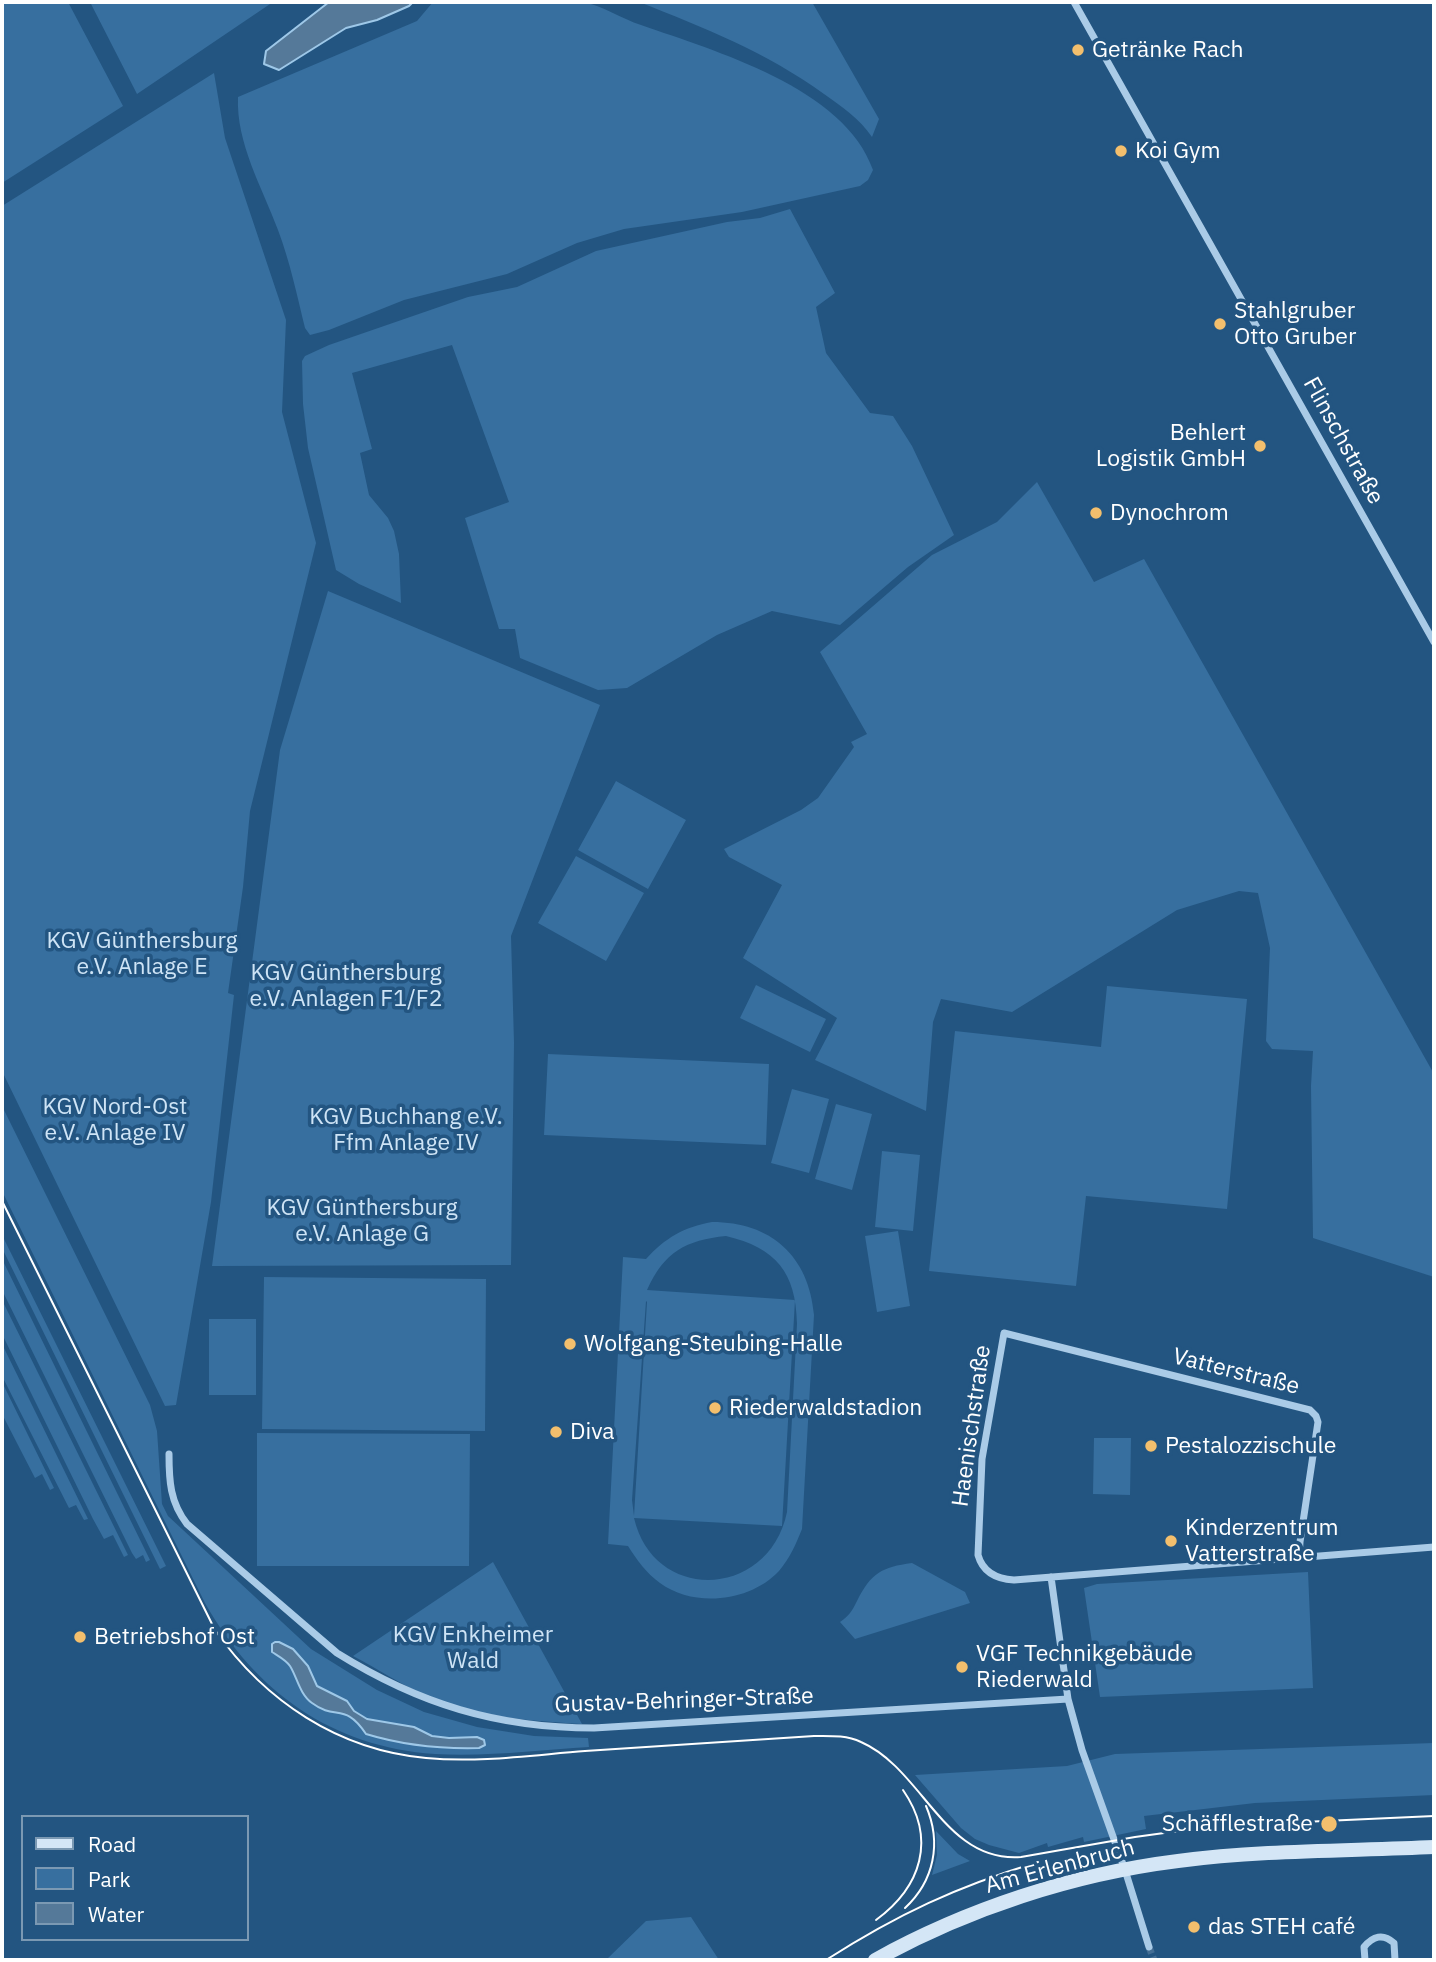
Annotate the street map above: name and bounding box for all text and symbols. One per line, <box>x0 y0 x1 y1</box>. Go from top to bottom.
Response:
place label: Getränke Rach <box>1092 36 1244 64</box>
marker: Getränke Rach <box>1070 42 1086 58</box>
place label: Koi Gym <box>1135 137 1221 165</box>
marker: Koi Gym <box>1113 143 1129 159</box>
place label: Stahlgruber Otto Gruber <box>1234 297 1356 351</box>
marker: Stahlgruber Otto Gruber <box>1212 316 1228 332</box>
street label: Flinschstraße <box>1297 373 1389 509</box>
place label: Behlert Logistik GmbH <box>1096 419 1246 473</box>
marker: Behlert Logistik GmbH <box>1252 438 1268 454</box>
place label: Dynochrom <box>1110 499 1229 527</box>
marker: Dynochrom <box>1088 505 1104 521</box>
park label: KGV Günthersburg e.V. Anlage E <box>46 927 238 981</box>
park label: KGV Günthersburg e.V. Anlagen F1/F2 <box>250 959 442 1013</box>
park label: KGV Nord-Ost e.V. Anlage IV <box>43 1093 187 1147</box>
park label: KGV Buchhang e.V. Ffm Anlage IV <box>309 1103 503 1157</box>
park label: KGV Günthersburg e.V. Anlage G <box>266 1194 458 1248</box>
place label: Wolfgang-Steubing-Halle <box>584 1330 843 1358</box>
marker: Wolfgang-Steubing-Halle <box>562 1336 578 1352</box>
street label: Haenischstraße <box>947 1343 997 1509</box>
street label: Vatterstraße <box>1170 1343 1302 1401</box>
place label: Riederwaldstadion <box>729 1394 922 1422</box>
marker: Riederwaldstadion <box>707 1400 723 1416</box>
place label: Diva <box>570 1418 615 1446</box>
marker: Diva <box>548 1424 564 1440</box>
place label: Pestalozzischule <box>1165 1432 1336 1460</box>
marker: Pestalozzischule <box>1143 1438 1159 1454</box>
place label: Kinderzentrum Vatterstraße <box>1185 1514 1339 1568</box>
marker: Kinderzentrum Vatterstraße <box>1163 1533 1179 1549</box>
park label: KGV Enkheimer Wald <box>393 1621 553 1675</box>
place label: Betriebshof Ost <box>94 1623 255 1651</box>
marker: Betriebshof Ost <box>72 1629 88 1645</box>
place label: VGF Technikgebäude Riederwald <box>976 1640 1193 1694</box>
marker: VGF Technikgebäude Riederwald <box>954 1659 970 1675</box>
street label: Gustav-Behringer-Straße <box>554 1683 814 1719</box>
place label: Schäfflestraße <box>1162 1810 1313 1838</box>
marker: Schäfflestraße <box>1319 1814 1339 1834</box>
legend <box>21 1815 248 1941</box>
text: Road <box>88 1830 136 1858</box>
street label: Am Erlenbruch <box>982 1834 1138 1900</box>
text: Park <box>88 1865 131 1893</box>
text: Water <box>88 1900 144 1928</box>
place label: das STEH café <box>1208 1913 1355 1941</box>
marker: das STEH café <box>1186 1919 1202 1935</box>

